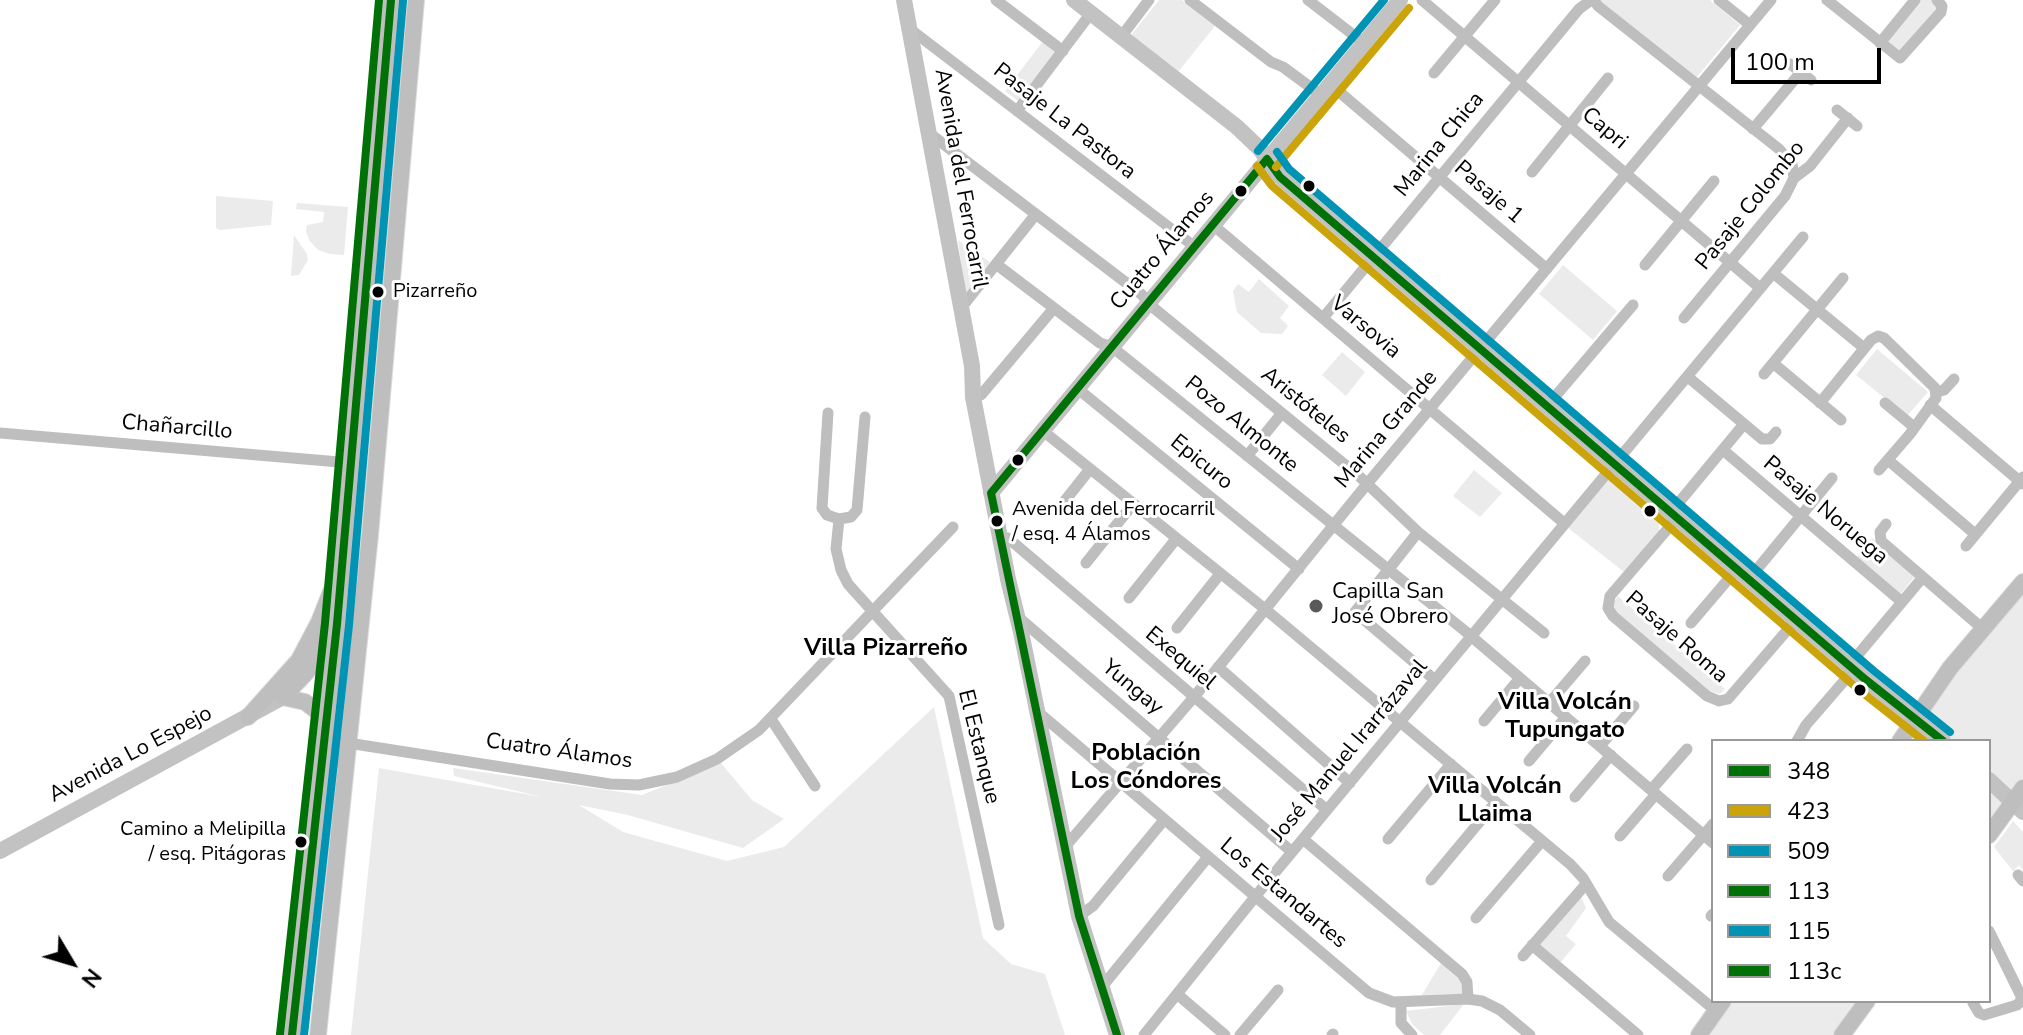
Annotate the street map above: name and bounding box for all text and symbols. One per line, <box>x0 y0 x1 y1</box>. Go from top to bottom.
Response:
scale bar <box>1735 32 1885 82</box>
text: 100 m <box>1745 46 1815 78</box>
street label: Pasaje La Pastora <box>987 58 1141 186</box>
street label: Avenida del Ferrocarril <box>928 67 992 291</box>
street label: Marina Chica <box>1390 87 1490 203</box>
street label: Capri <box>1576 102 1632 156</box>
street label: Pasaje Colombo <box>1691 136 1811 276</box>
street label: Pasaje 1 <box>1448 156 1528 230</box>
unlabelled marker <box>1301 178 1317 194</box>
unlabelled marker <box>1233 183 1249 199</box>
street label: Cuatro Álamos <box>1105 186 1221 316</box>
place label: Pizarreño <box>393 280 477 304</box>
marker: Pizarreño <box>370 284 386 300</box>
street label: Varsovia <box>1324 291 1406 365</box>
street label: Aristóteles <box>1255 362 1355 450</box>
street label: Marina Grande <box>1330 366 1444 494</box>
street label: Pozo Almonte <box>1179 371 1303 479</box>
street label: Chañarcillo <box>120 410 234 446</box>
street label: Epicuro <box>1164 430 1238 496</box>
street label: Pasaje Noruega <box>1757 451 1893 571</box>
unlabelled marker <box>1010 452 1026 468</box>
place label: Avenida del Ferrocarril / esq. 4 Álamos <box>1012 498 1215 545</box>
unlabelled marker <box>1642 503 1658 519</box>
marker: Avenida del Ferrocarril / esq. 4 Álamos <box>989 513 1005 529</box>
place label: Capilla San José Obrero <box>1332 580 1448 632</box>
street label: Pasaje Roma <box>1619 586 1733 690</box>
marker: Capilla San José Obrero <box>1307 597 1325 615</box>
street label: Exequiel <box>1139 622 1221 696</box>
district label: Villa Pizarreño <box>804 635 968 663</box>
street label: Yungay <box>1096 655 1168 721</box>
street label: José Manuel Irarrázaval <box>1266 655 1434 847</box>
unlabelled marker <box>1852 682 1868 698</box>
street label: El Estanque <box>951 687 1005 807</box>
district label: Villa Volcán Tupungato <box>1498 689 1632 745</box>
street label: Avenida Lo Espejo <box>45 701 217 809</box>
street label: Cuatro Álamos <box>484 729 634 775</box>
legend <box>1711 739 1991 1003</box>
district label: Población Los Cóndores <box>1071 740 1221 796</box>
text: 348 <box>1787 755 1830 787</box>
district label: Villa Volcán Llaima <box>1428 773 1562 829</box>
text: 423 <box>1787 795 1830 827</box>
place label: Camino a Melipilla / esq. Pitágoras <box>120 818 286 865</box>
street label: Los Estandartes <box>1214 833 1352 955</box>
marker: Camino a Melipilla / esq. Pitágoras <box>293 834 309 850</box>
text: 509 <box>1787 835 1830 867</box>
text: 113 <box>1787 875 1830 907</box>
text: 115 <box>1787 915 1830 947</box>
north arrow <box>32 923 112 1003</box>
text: 113c <box>1787 955 1841 987</box>
text: N <box>74 962 108 993</box>

